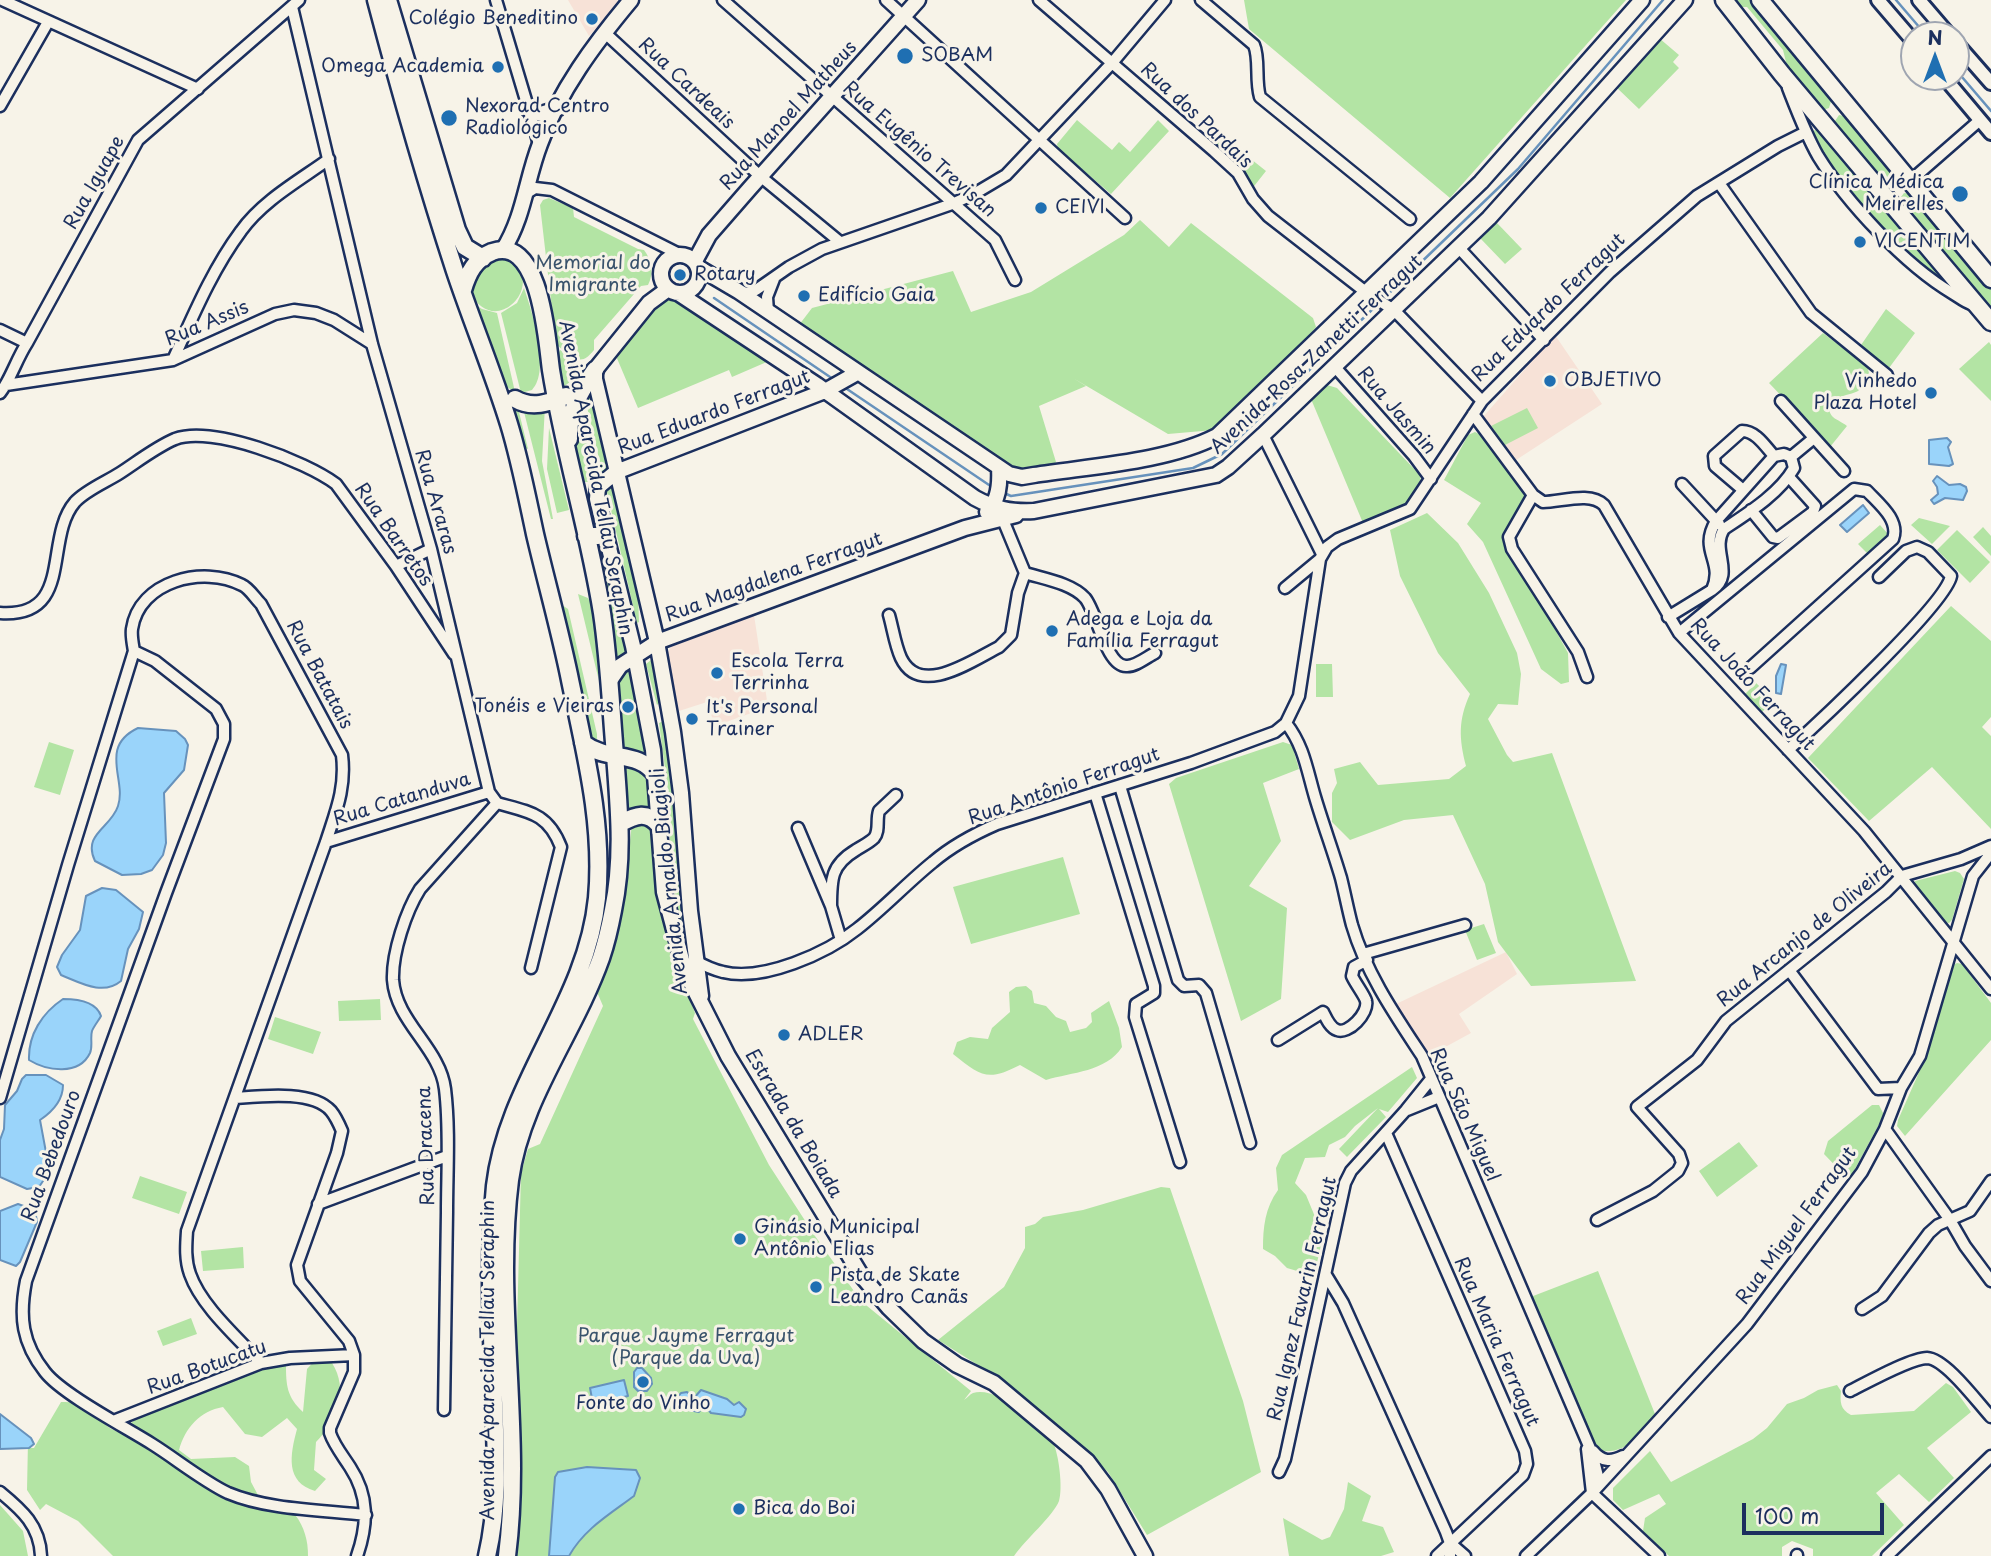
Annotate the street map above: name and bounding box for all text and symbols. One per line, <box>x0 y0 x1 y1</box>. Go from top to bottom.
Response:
place label: Colégio Beneditino <box>408 8 578 30</box>
marker: Colégio Beneditino <box>584 11 600 27</box>
north arrow <box>1900 21 1970 91</box>
text: N <box>1927 23 1943 51</box>
street label: Rua Cardeais <box>633 34 739 134</box>
street label: Rua Manoel Matheus <box>716 37 862 195</box>
place label: SOBAM <box>921 45 993 67</box>
marker: SOBAM <box>895 46 915 66</box>
place label: Omega Academia <box>321 56 484 78</box>
street label: Rua dos Pardais <box>1135 58 1257 174</box>
marker: Omega Academia <box>490 59 506 75</box>
street label: Rua Eugênio Trevisan <box>838 77 1000 223</box>
place label: Nexorad Centro Radiológico <box>465 96 610 140</box>
marker: Nexorad Centro Radiológico <box>439 108 459 128</box>
street label: Rua Iguape <box>60 132 130 234</box>
place label: Clínica Médica Meirelles <box>1809 172 1944 216</box>
marker: Clínica Médica Meirelles <box>1950 184 1970 204</box>
place label: CEIVI <box>1055 197 1105 219</box>
marker: CEIVI <box>1033 200 1049 216</box>
street label: Rua Eduardo Ferragut <box>1468 229 1630 387</box>
place label: VICENTIM <box>1874 231 1970 253</box>
marker: VICENTIM <box>1852 234 1868 250</box>
street label: Avenida Rosa Zanetti Ferragut <box>1206 251 1428 459</box>
park label: Memorial do Imigrante <box>535 253 651 297</box>
place label: Rotary <box>694 264 756 286</box>
marker: Rotary <box>672 267 688 283</box>
place label: Edifício Gaia <box>818 285 935 307</box>
marker: Edifício Gaia <box>796 288 812 304</box>
street label: Rua Assis <box>162 296 252 352</box>
street label: Avenida Aparecida Tellau Seraphin <box>553 319 637 637</box>
street label: Rua Jasmin <box>1352 363 1440 459</box>
street label: Rua Eduardo Ferragut <box>615 366 813 460</box>
place label: OBJETIVO <box>1564 370 1662 392</box>
place label: Vinhedo Plaza Hotel <box>1813 371 1917 415</box>
marker: OBJETIVO <box>1542 373 1558 389</box>
marker: Vinhedo Plaza Hotel <box>1923 385 1939 401</box>
street label: Rua Araras <box>409 447 461 557</box>
street label: Rua Barretos <box>349 479 437 591</box>
street label: Rua Magdalena Ferragut <box>662 528 886 628</box>
place label: Adega e Loja da Família Ferragut <box>1066 609 1219 653</box>
street label: Rua João Ferragut <box>1685 614 1819 756</box>
street label: Rua Batatais <box>281 617 357 733</box>
marker: Adega e Loja da Família Ferragut <box>1044 623 1060 639</box>
place label: Escola Terra Terrinha <box>731 651 844 695</box>
marker: Escola Terra Terrinha <box>709 665 725 681</box>
place label: Tonéis e Vieiras <box>475 696 614 718</box>
place label: It's Personal Trainer <box>706 697 818 741</box>
marker: Tonéis e Vieiras <box>620 699 636 715</box>
marker: It's Personal Trainer <box>684 711 700 727</box>
street label: Rua Antônio Ferragut <box>965 744 1163 830</box>
street label: Avenida Arnaldo Biagioli <box>647 766 693 996</box>
street label: Rua Catanduva <box>331 768 473 832</box>
street label: Rua Arcanjo de Oliveira <box>1713 857 1897 1013</box>
place label: ADLER <box>798 1024 864 1046</box>
marker: ADLER <box>776 1027 792 1043</box>
street label: Estrada da Boiada <box>740 1045 846 1203</box>
street label: Rua São Miguel <box>1424 1045 1504 1185</box>
street label: Rua Dracena <box>414 1086 440 1206</box>
street label: Rua Bebedouro <box>18 1087 86 1225</box>
street label: Rua Miguel Ferragut <box>1732 1143 1862 1309</box>
street label: Rua Ignez Favarin Ferragut <box>1264 1175 1342 1423</box>
street label: Avenida Aparecida Tellau Seraphin <box>478 1200 500 1520</box>
place label: Ginásio Municipal Antônio Elias <box>754 1217 920 1261</box>
marker: Ginásio Municipal Antônio Elias <box>732 1231 748 1247</box>
street label: Rua Maria Ferragut <box>1448 1254 1544 1430</box>
place label: Pista de Skate Leandro Canãs <box>830 1265 968 1309</box>
marker: Pista de Skate Leandro Canãs <box>808 1279 824 1295</box>
park label: Parque Jayme Ferragut (Parque da Uva) <box>578 1326 794 1370</box>
street label: Rua Botucatu <box>144 1336 270 1400</box>
marker: Fonte do Vinho <box>635 1374 651 1390</box>
place label: Fonte do Vinho <box>576 1393 710 1415</box>
scale bar <box>1746 1490 1888 1534</box>
place label: Bica do Boi <box>753 1498 856 1520</box>
text: 100 m <box>1755 1499 1819 1531</box>
marker: Bica do Boi <box>731 1501 747 1517</box>

